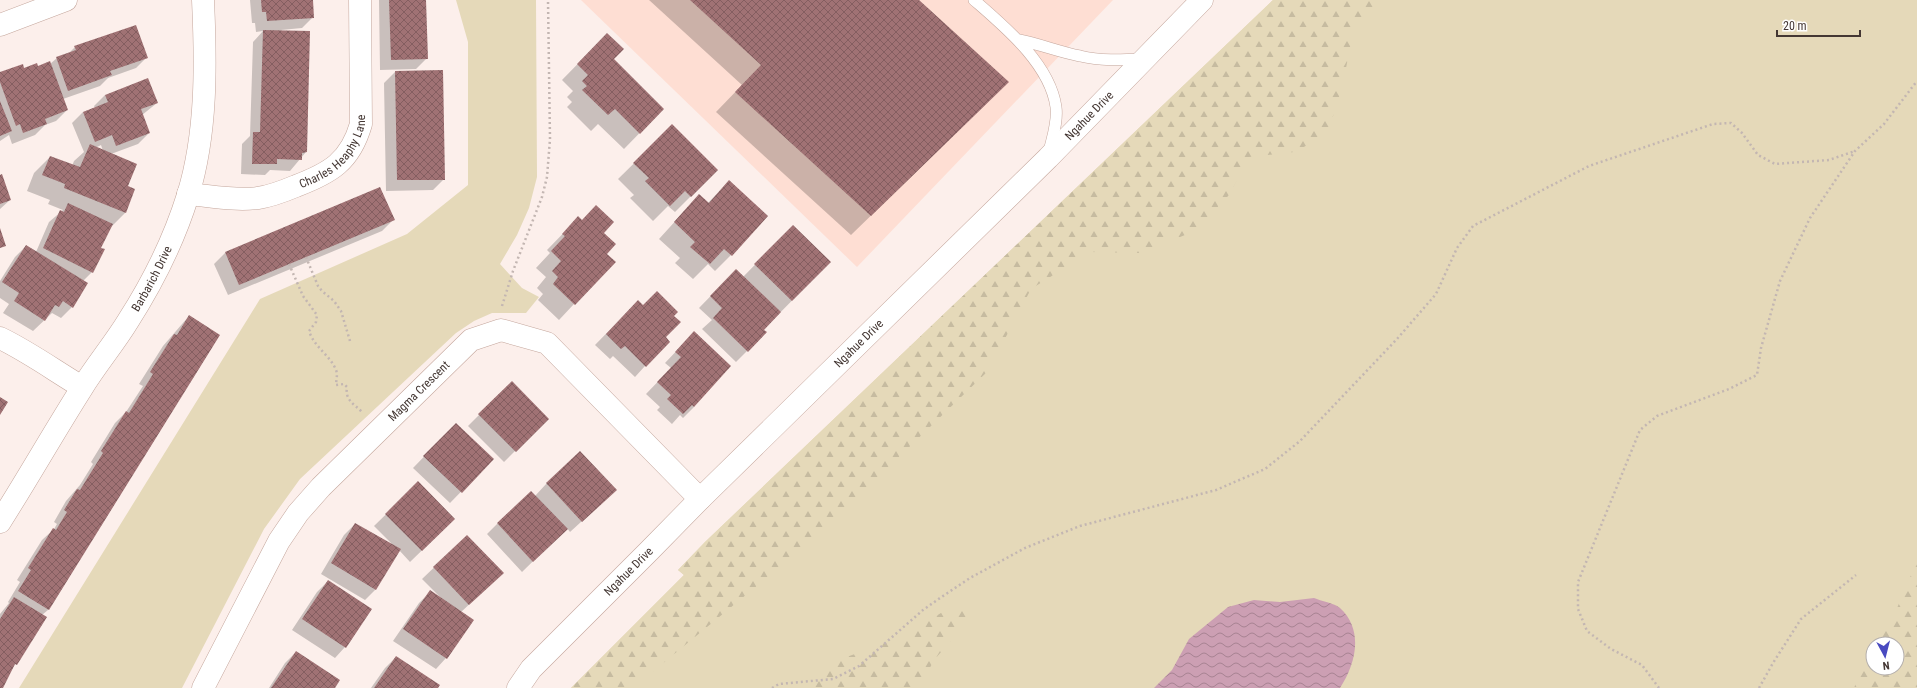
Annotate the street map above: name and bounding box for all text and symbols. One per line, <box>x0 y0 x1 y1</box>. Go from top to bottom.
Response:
scale bar <box>1777 12 1860 38</box>
text: 20 m <box>1783 19 1807 33</box>
street label: Ngahue Drive <box>1062 88 1117 143</box>
street label: Charles Heaphy Lane <box>297 114 368 191</box>
street label: Barbarich Drive <box>129 243 175 314</box>
street label: Ngahue Drive <box>831 316 886 371</box>
street label: Magma Crescent <box>385 358 453 424</box>
street label: Ngahue Drive <box>601 544 656 599</box>
north arrow <box>1865 636 1905 676</box>
text: N <box>1882 659 1890 672</box>

